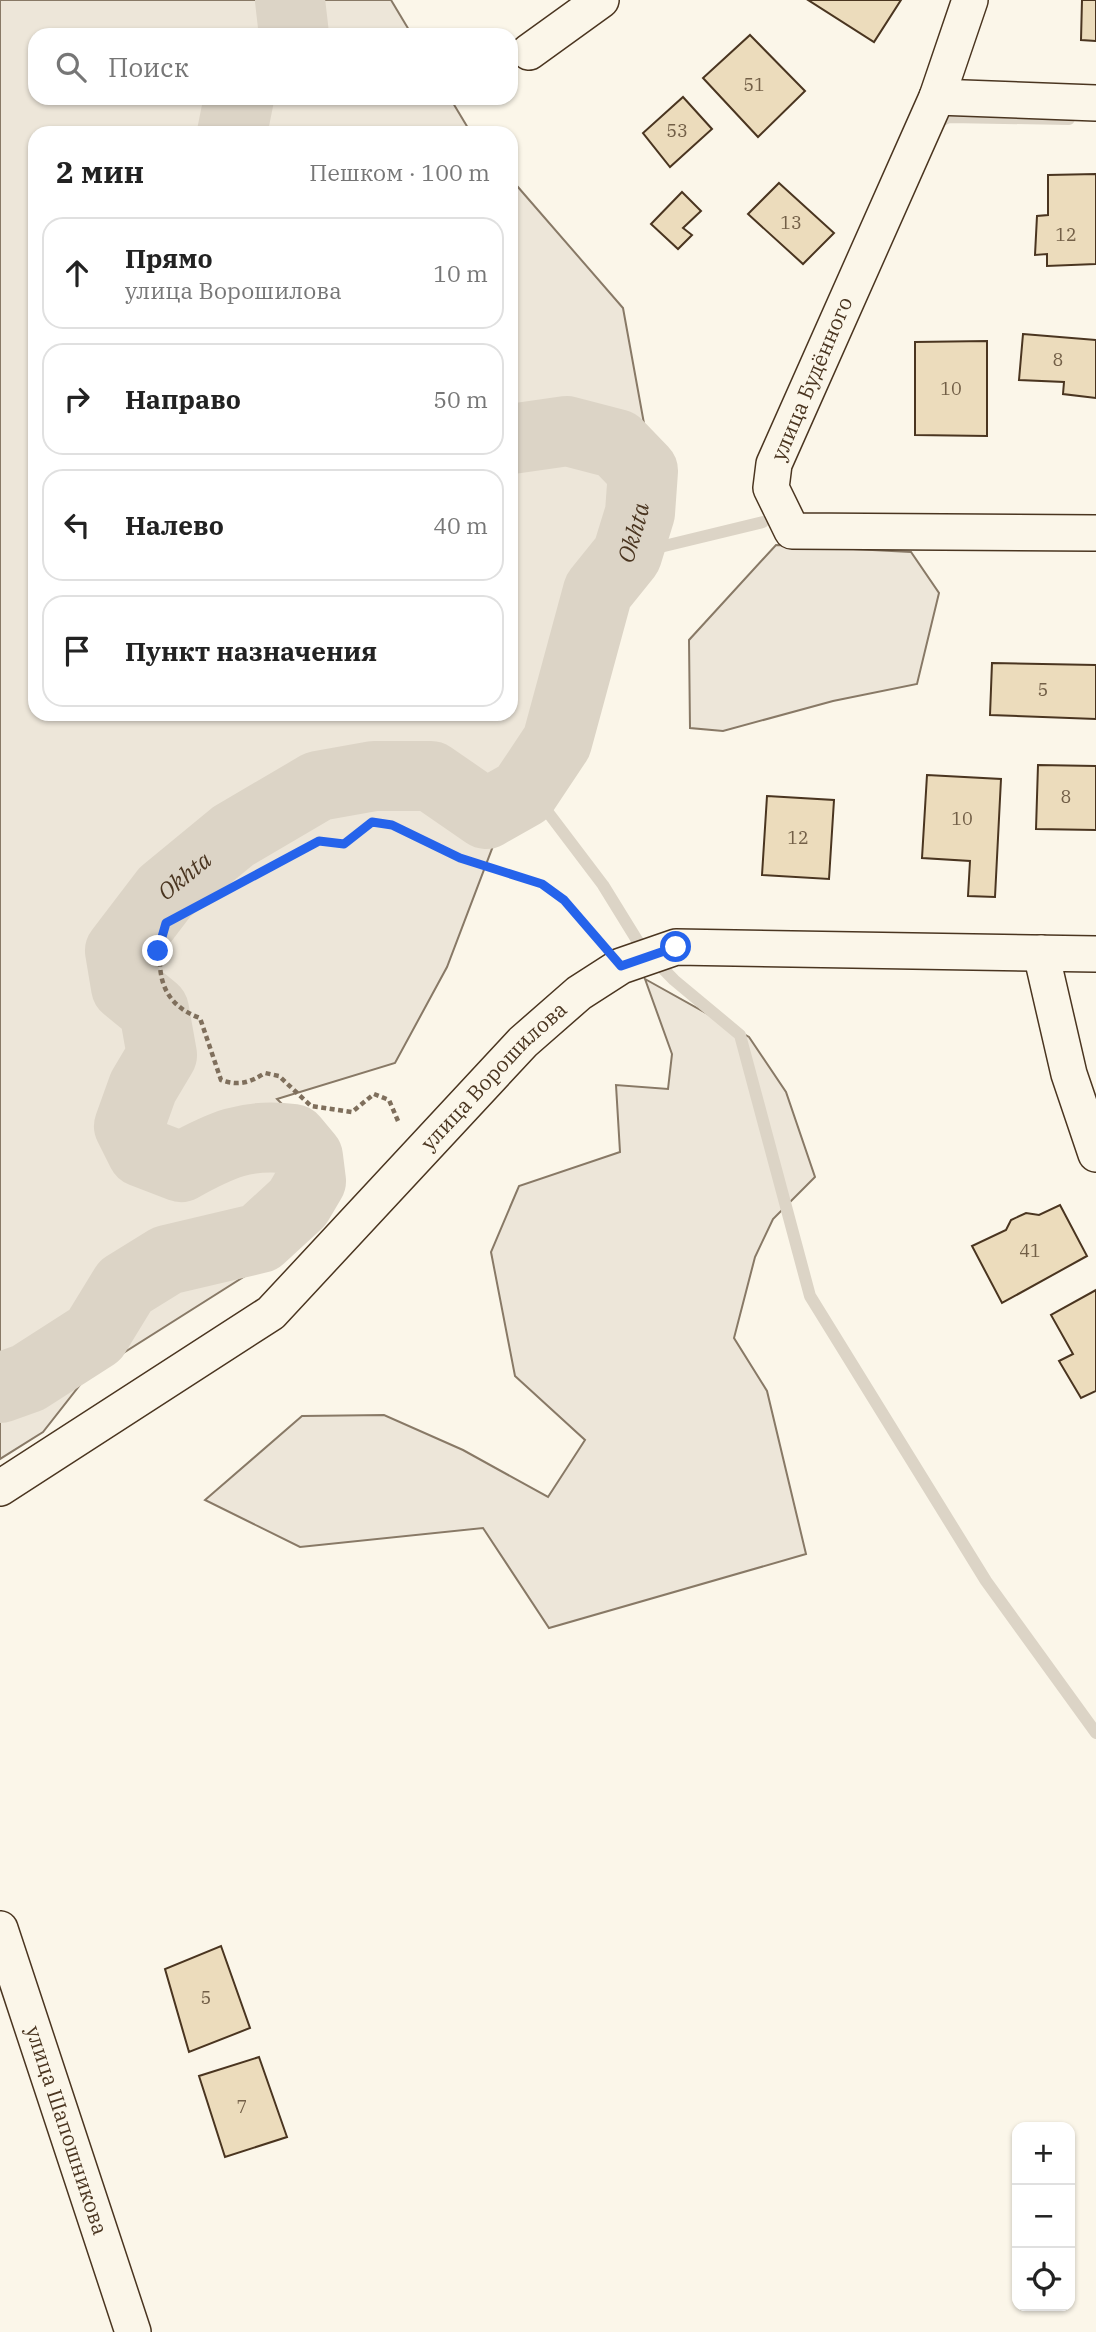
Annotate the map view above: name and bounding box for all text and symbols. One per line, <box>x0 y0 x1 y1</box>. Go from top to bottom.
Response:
search box <box>28 28 518 105</box>
icon: search <box>52 48 90 86</box>
text: Поиск <box>108 50 189 84</box>
house number: 51 <box>743 73 765 96</box>
house number: 53 <box>666 119 688 142</box>
text: 2 мин <box>56 152 144 191</box>
text: Пешком · 100 m <box>309 157 490 187</box>
house number: 13 <box>780 211 802 234</box>
house number: 12 <box>1055 223 1077 246</box>
text: Прямо <box>125 241 213 275</box>
icon: ahead <box>58 254 96 292</box>
text: 10 m <box>433 258 488 288</box>
text: улица Ворошилова <box>125 275 342 305</box>
street label: улица Будённого <box>764 292 858 465</box>
house number: 8 <box>1053 348 1063 371</box>
house number: 10 <box>940 377 962 400</box>
icon: right <box>58 380 96 418</box>
text: Направо <box>125 382 241 416</box>
text: 50 m <box>433 384 488 414</box>
water label: Okhta <box>610 502 655 566</box>
icon: left <box>58 506 96 544</box>
text: Налево <box>125 508 224 542</box>
text: 40 m <box>433 510 488 540</box>
icon: arrive <box>58 632 96 670</box>
text: Пункт назначения <box>125 634 377 668</box>
house number: 5 <box>1038 678 1048 701</box>
house number: 8 <box>1061 785 1071 808</box>
house number: 10 <box>951 807 973 830</box>
house number: 12 <box>787 826 809 849</box>
water label: Okhta <box>151 844 217 906</box>
route start <box>660 931 691 962</box>
route end <box>142 935 173 966</box>
street label: улица Ворошилова <box>414 995 572 1156</box>
house number: 41 <box>1019 1239 1041 1262</box>
house number: 5 <box>201 1986 211 2009</box>
street label: улица Шапошникова <box>20 2022 115 2238</box>
house number: 7 <box>237 2095 247 2118</box>
map controls <box>1012 2122 1075 2311</box>
button: + <box>1012 2122 1075 2185</box>
button: − <box>1012 2185 1075 2248</box>
button: locate <box>1012 2248 1075 2311</box>

